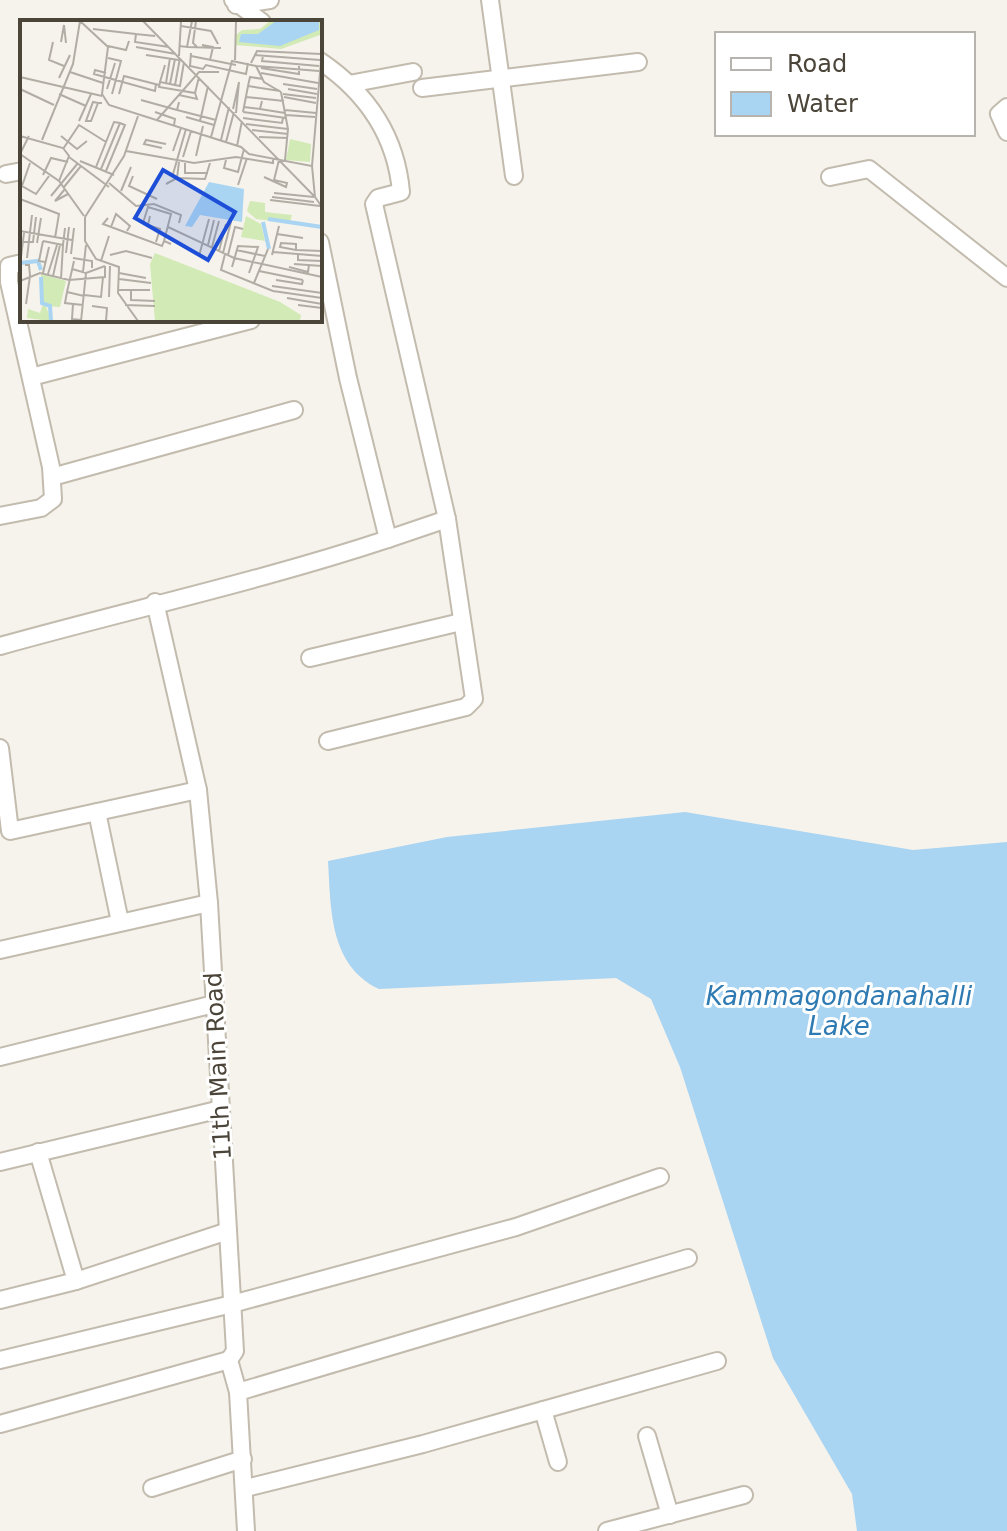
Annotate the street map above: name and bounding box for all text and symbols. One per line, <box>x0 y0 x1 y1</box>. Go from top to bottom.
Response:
inset map <box>20 20 322 322</box>
legend <box>715 32 975 136</box>
text: Road <box>787 50 847 78</box>
text: Water <box>787 90 858 118</box>
street label: 11th Main Road <box>199 971 237 1161</box>
water label: Kammagondanahalli Lake <box>706 981 973 1041</box>

